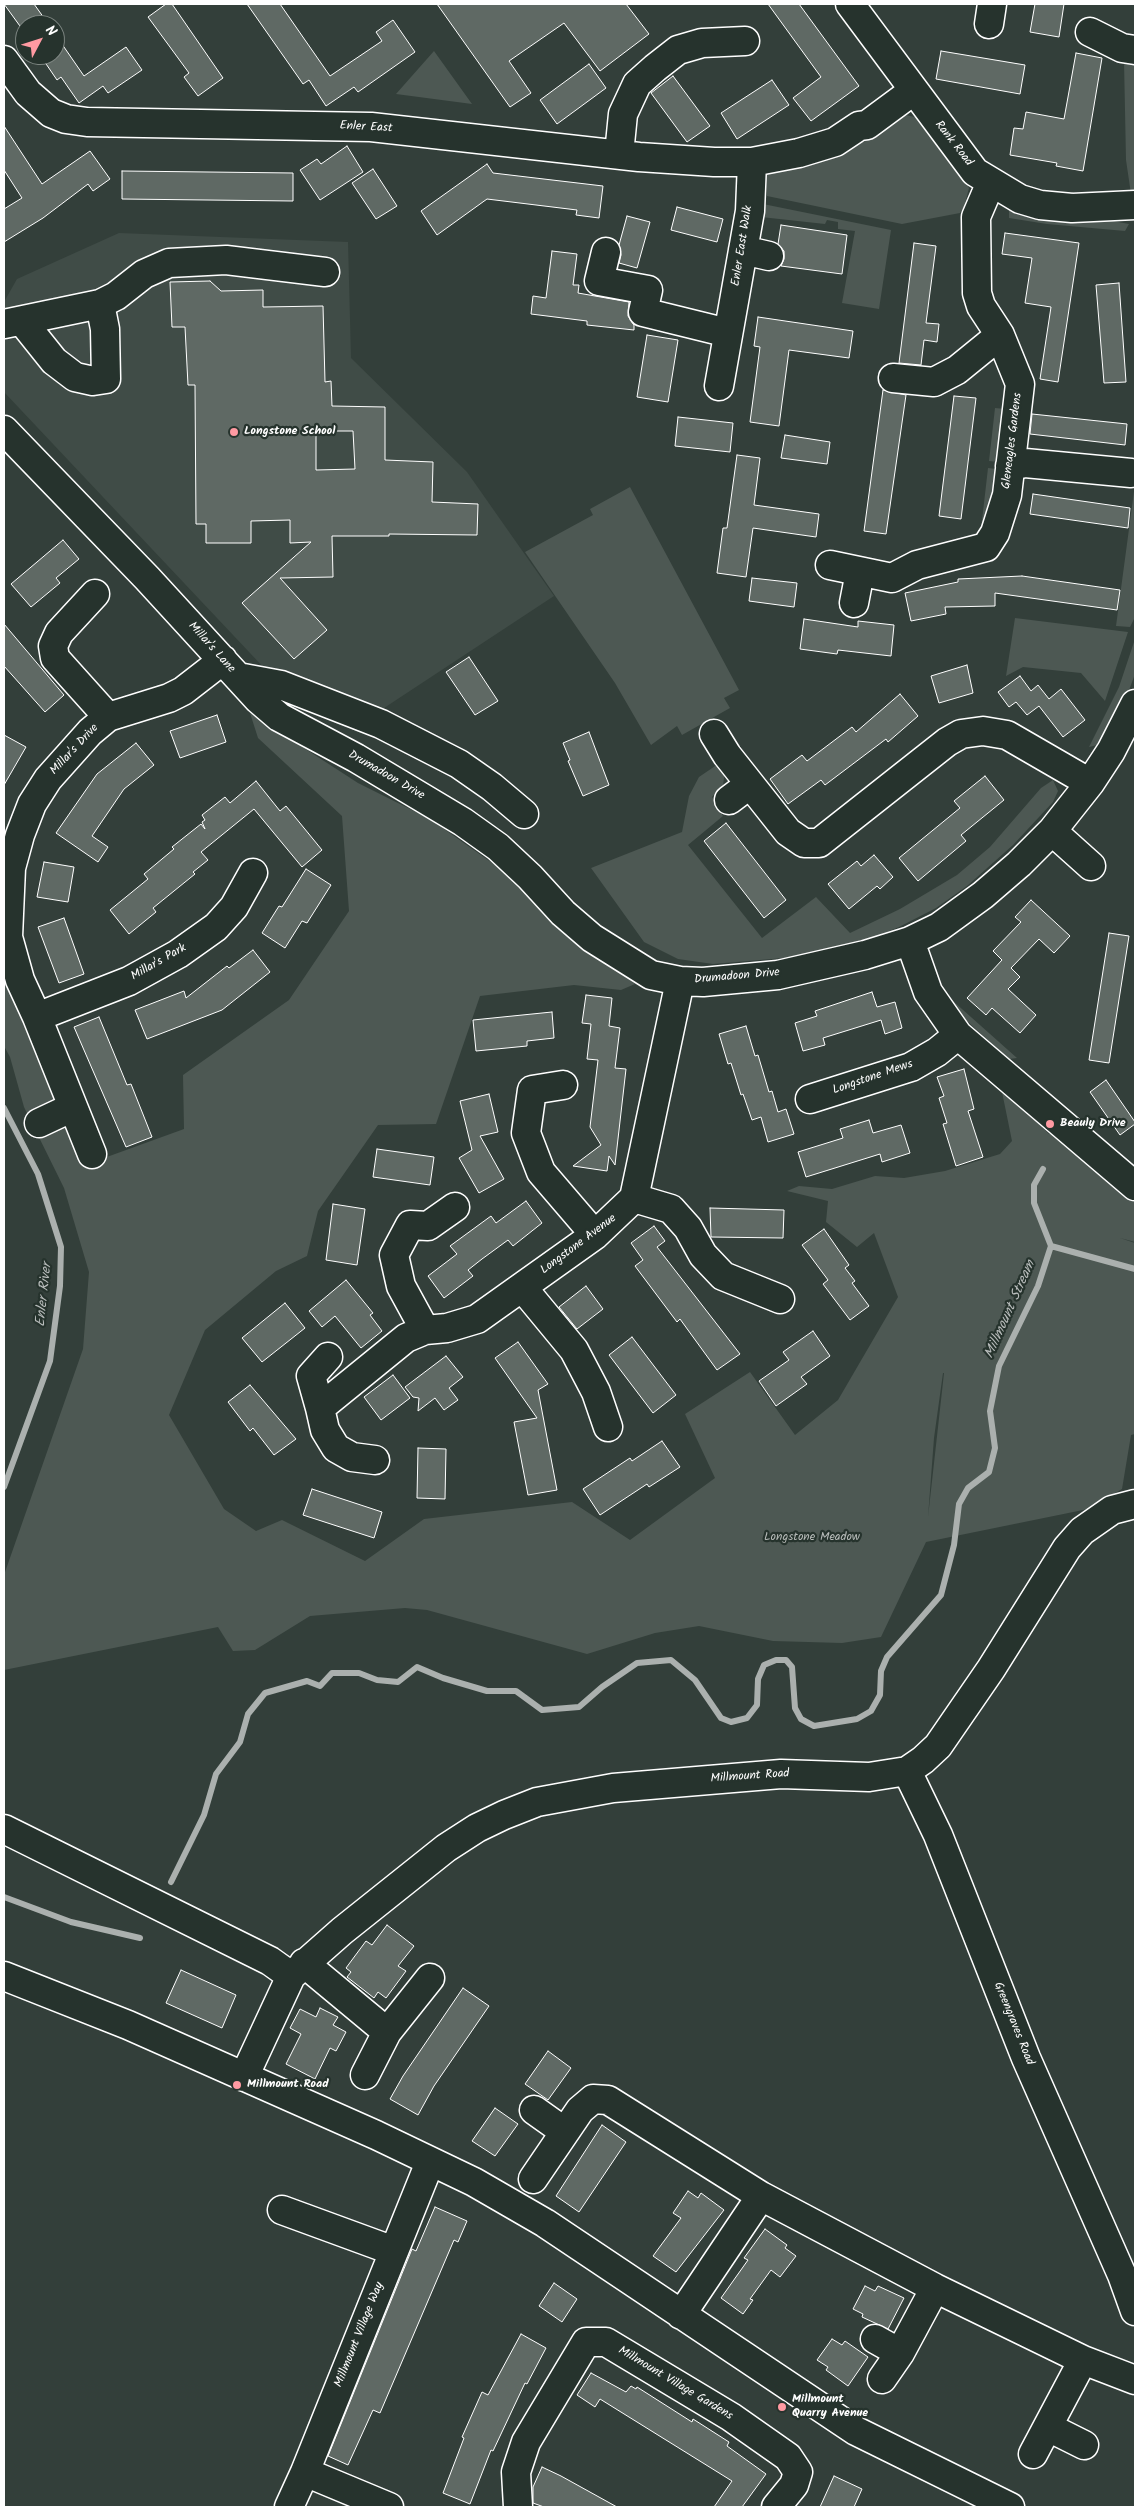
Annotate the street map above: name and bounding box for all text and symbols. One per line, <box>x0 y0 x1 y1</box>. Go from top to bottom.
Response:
north arrow <box>15 15 65 65</box>
text: N <box>39 21 62 41</box>
street label: Rank Road <box>931 118 975 170</box>
street label: Enler East <box>339 119 393 137</box>
street label: Enler East Walk <box>730 205 756 287</box>
street label: Gleneagles Gardens <box>1000 392 1026 490</box>
place label: Longstone School <box>244 425 335 439</box>
marker: Longstone School <box>228 426 240 438</box>
street label: Millar's Lane <box>184 620 238 676</box>
street label: Millar's Drive <box>48 722 102 778</box>
street label: Drumadoon Drive <box>345 748 427 804</box>
street label: Millar's Park <box>129 941 189 985</box>
street label: Drumadoon Drive <box>694 966 780 988</box>
street label: Longstone Mews <box>831 1058 915 1098</box>
place label: Beauly Drive <box>1060 1117 1126 1131</box>
marker: Beauly Drive <box>1044 1118 1056 1130</box>
street label: Longstone Avenue <box>538 1212 620 1278</box>
water label: Millmount Stream <box>982 1258 1040 1362</box>
water label: Enler River <box>33 1262 57 1328</box>
park label: Longstone Meadow <box>764 1531 860 1545</box>
street label: Millmount Road <box>710 1767 790 1787</box>
street label: Greengraves Road <box>990 1980 1036 2068</box>
place label: Millmount Road <box>247 2078 329 2092</box>
marker: Millmount Road <box>231 2079 243 2091</box>
street label: Millmount Village Way <box>332 2280 388 2390</box>
street label: Millmount Village Gardens <box>615 2344 735 2424</box>
place label: Millmount Quarry Avenue <box>792 2393 868 2421</box>
marker: Millmount Quarry Avenue <box>776 2401 788 2413</box>

